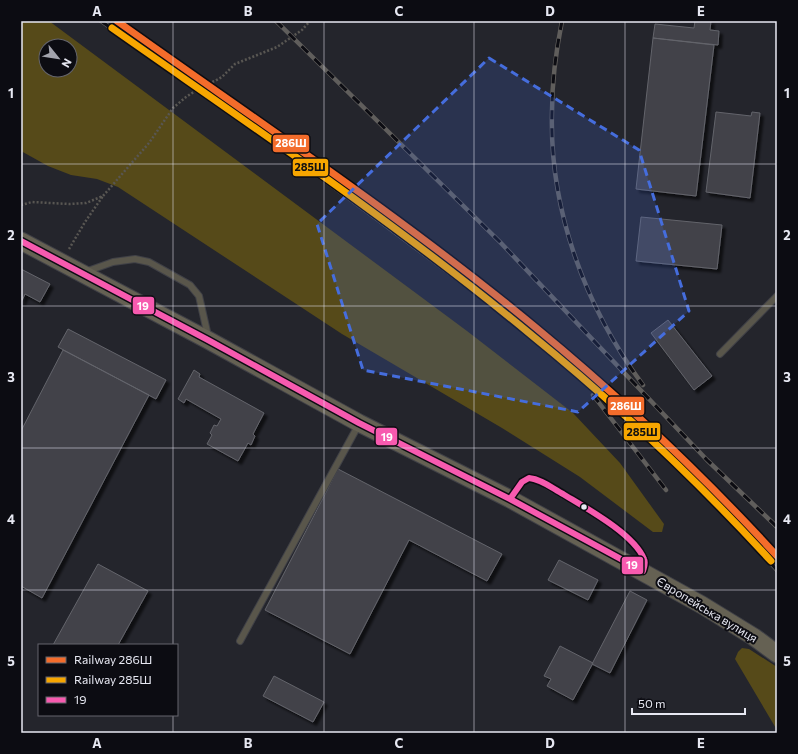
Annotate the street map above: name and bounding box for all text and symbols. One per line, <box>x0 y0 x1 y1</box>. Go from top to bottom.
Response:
text: A <box>92 3 102 19</box>
text: B <box>244 3 253 19</box>
text: C <box>395 3 404 19</box>
text: D <box>545 3 555 19</box>
text: E <box>697 3 705 19</box>
north arrow <box>38 38 78 78</box>
text: N <box>59 56 75 70</box>
text: 1 <box>8 85 14 101</box>
text: 1 <box>784 85 790 101</box>
line badge: 286Ш <box>272 134 310 153</box>
text: 286Ш <box>275 136 307 149</box>
line badge: 285Ш <box>292 158 329 177</box>
text: 285Ш <box>294 160 326 173</box>
text: 2 <box>7 227 15 243</box>
text: 2 <box>783 227 791 243</box>
line badge: 19 <box>132 296 155 315</box>
text: 19 <box>137 299 149 312</box>
text: 3 <box>7 369 15 385</box>
text: 3 <box>783 369 791 385</box>
line badge: 286Ш <box>607 396 645 416</box>
text: 286Ш <box>610 399 642 412</box>
line badge: 285Ш <box>623 422 661 441</box>
text: 285Ш <box>626 425 658 438</box>
line badge: 19 <box>375 427 398 446</box>
text: 19 <box>381 430 393 443</box>
unlabelled marker <box>579 502 589 512</box>
text: 4 <box>7 511 15 527</box>
text: 4 <box>783 511 791 527</box>
line badge: 19 <box>621 556 644 575</box>
text: 19 <box>626 558 638 571</box>
street label: Європейська вулиця <box>655 573 760 645</box>
legend <box>38 644 178 716</box>
text: Railway 286Ш <box>74 652 152 666</box>
text: 5 <box>7 653 15 669</box>
text: 5 <box>783 653 791 669</box>
text: Railway 285Ш <box>74 672 152 686</box>
scale bar <box>632 690 745 716</box>
text: 19 <box>74 692 86 706</box>
text: 50 m <box>638 696 666 710</box>
text: A <box>92 735 102 751</box>
text: B <box>244 735 253 751</box>
text: C <box>395 735 404 751</box>
text: D <box>545 735 555 751</box>
text: E <box>697 735 705 751</box>

